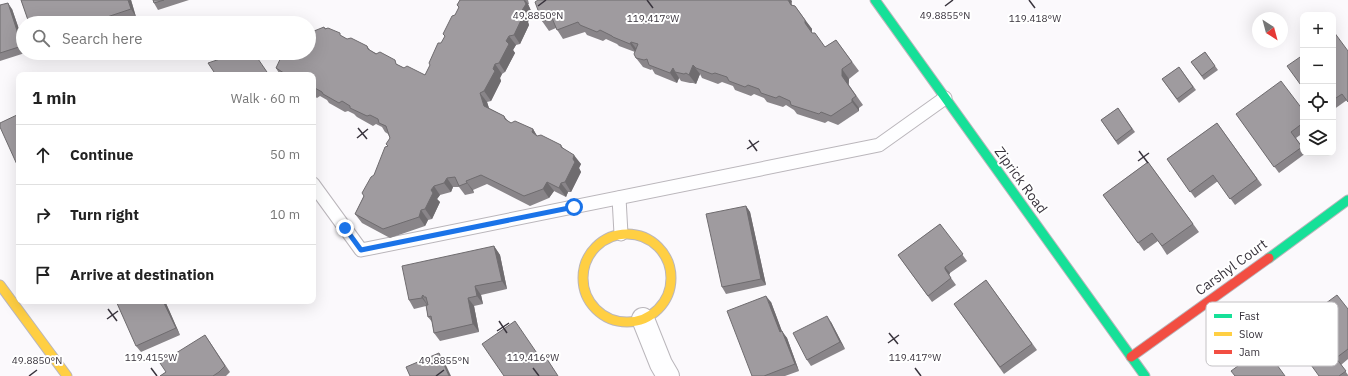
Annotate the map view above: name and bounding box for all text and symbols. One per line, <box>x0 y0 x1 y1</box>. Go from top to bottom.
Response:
text: 49.8850°N <box>513 9 563 22</box>
text: 49.8855°N <box>920 9 970 22</box>
text: 119.417°W <box>627 12 679 25</box>
text: 119.418°W <box>1009 12 1061 25</box>
north arrow <box>1252 12 1288 48</box>
map controls <box>1300 12 1336 156</box>
button: + <box>1300 12 1336 48</box>
search box <box>16 16 316 60</box>
icon: search <box>30 27 52 49</box>
text: Search here <box>62 29 142 48</box>
button: − <box>1300 48 1336 84</box>
button: locate <box>1300 84 1336 120</box>
text: 1 min <box>32 87 76 109</box>
text: Walk · 60 m <box>231 90 300 107</box>
button: layers <box>1300 120 1336 156</box>
street label: Ziprick Road <box>991 143 1051 217</box>
icon: ahead <box>32 144 54 166</box>
text: Continue <box>70 145 134 164</box>
text: 50 m <box>270 146 300 163</box>
route start <box>565 198 583 216</box>
icon: right <box>32 204 54 226</box>
text: Turn right <box>70 205 139 224</box>
text: 10 m <box>270 206 300 223</box>
route end <box>336 219 354 237</box>
street label: Carshyl Court <box>1191 235 1271 299</box>
icon: arrive <box>32 264 54 286</box>
text: Arrive at destination <box>70 265 214 284</box>
legend <box>1206 302 1338 366</box>
text: Fast <box>1239 309 1260 323</box>
text: Slow <box>1239 327 1263 341</box>
text: Jam <box>1239 345 1260 359</box>
text: 119.415°W <box>125 351 177 364</box>
text: 119.416°W <box>507 351 559 364</box>
text: 119.417°W <box>889 351 941 364</box>
text: 49.8850°N <box>12 354 62 367</box>
text: 49.8855°N <box>419 354 469 367</box>

